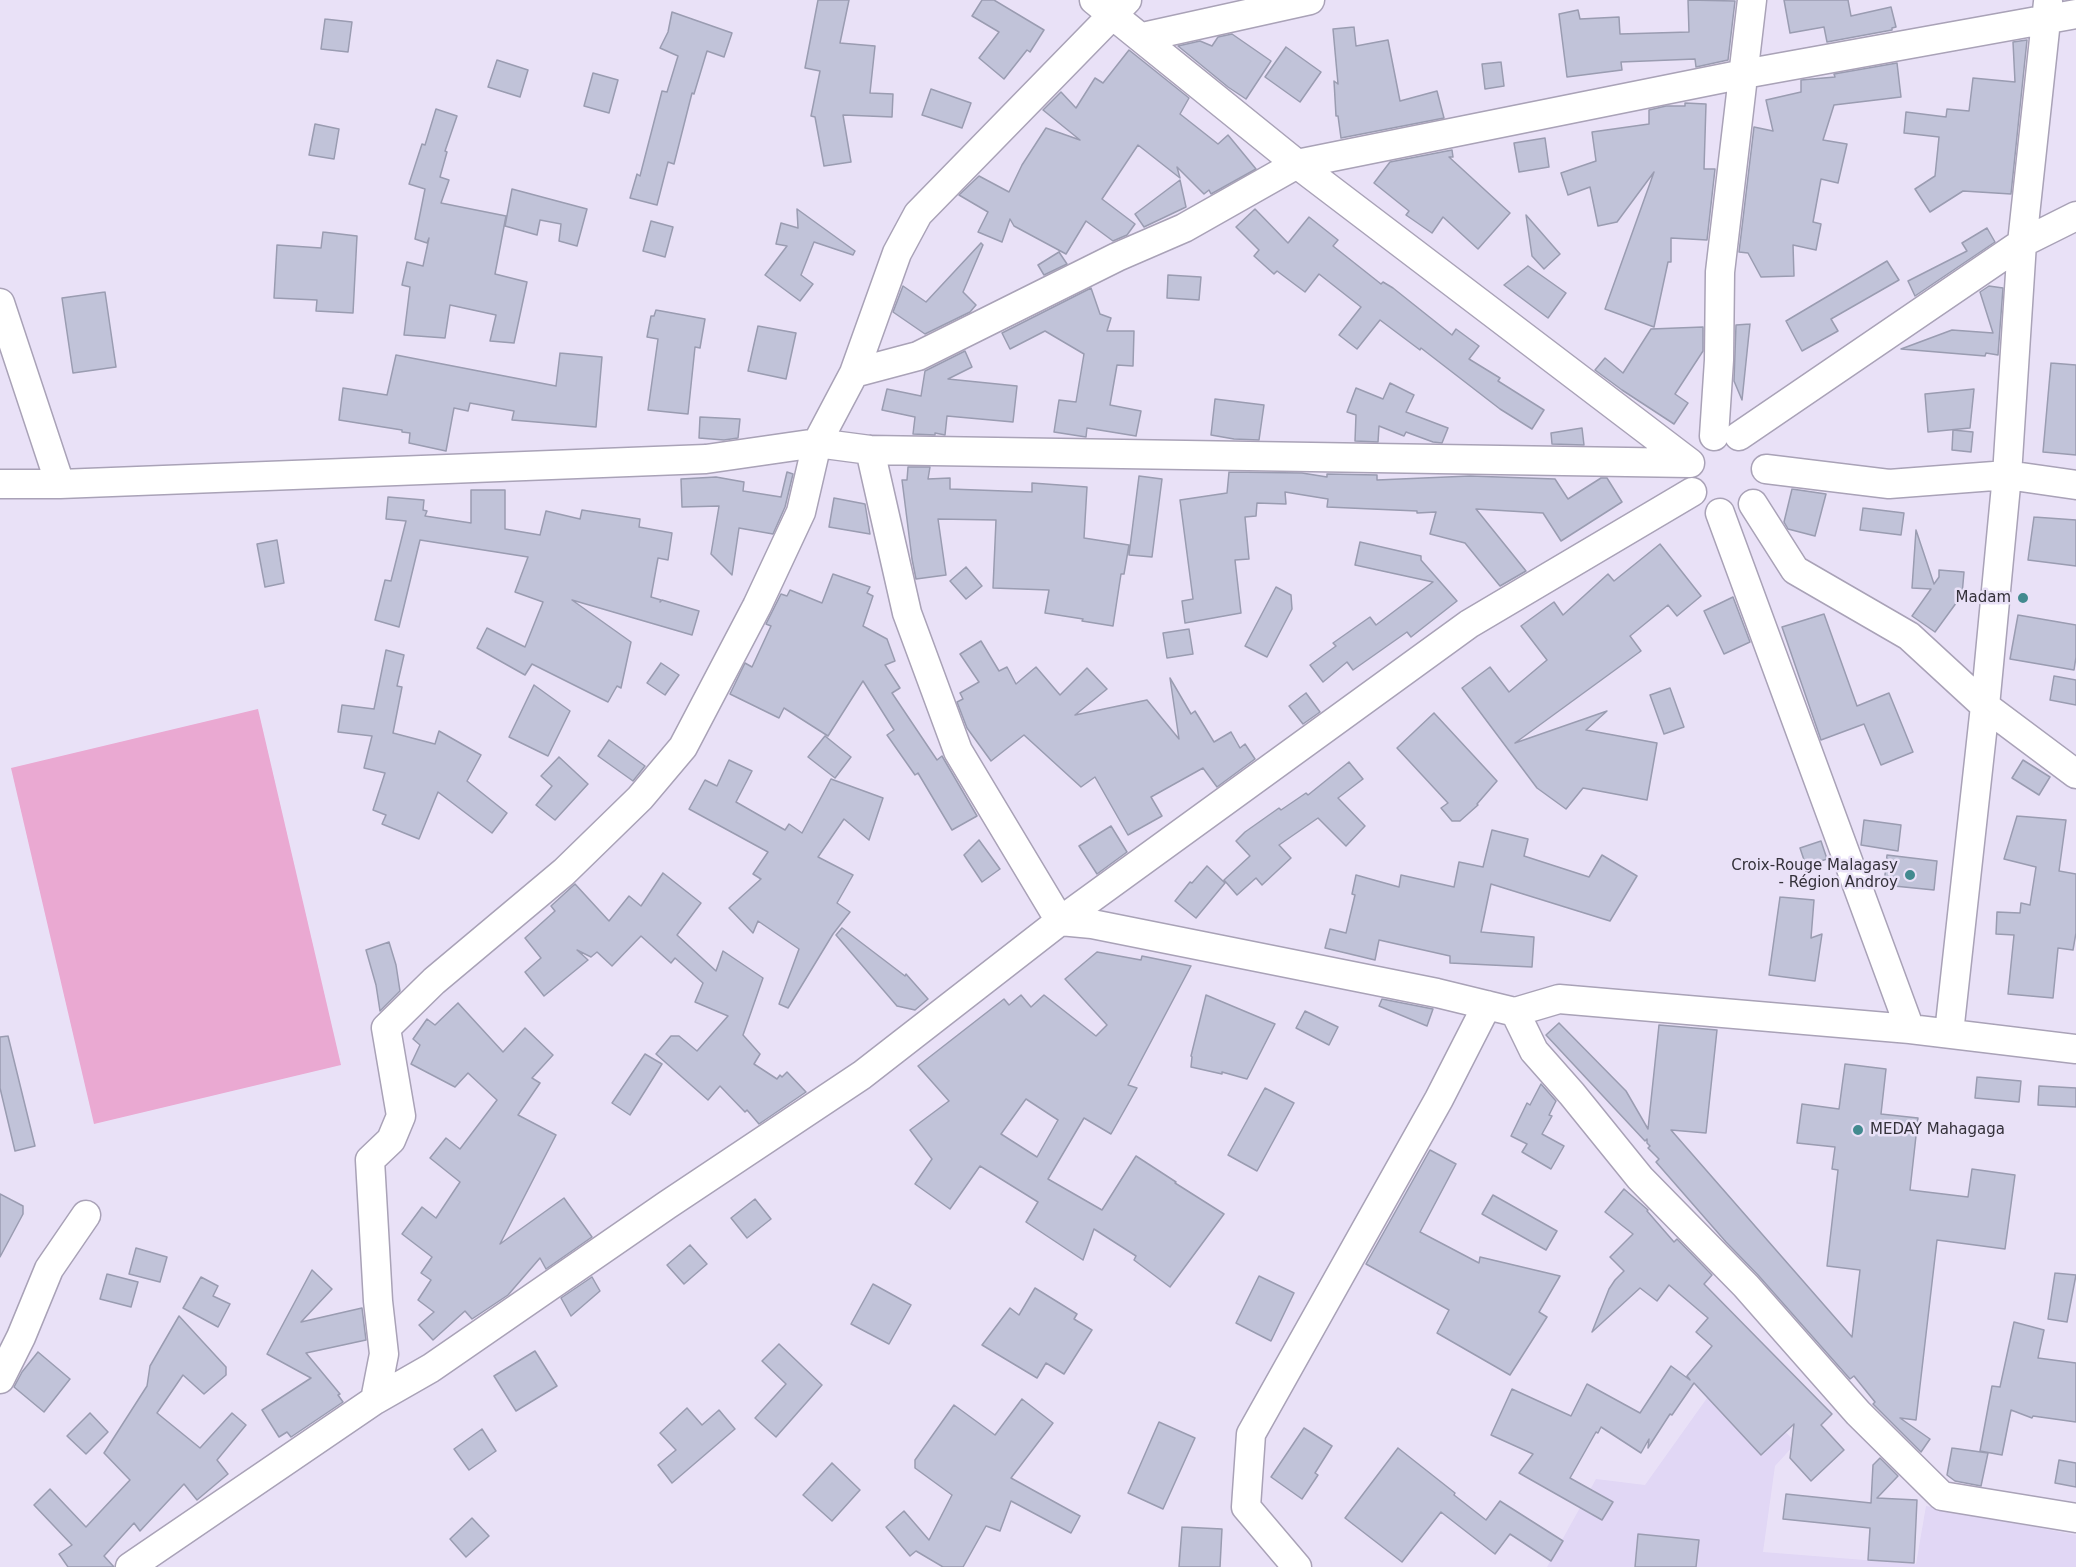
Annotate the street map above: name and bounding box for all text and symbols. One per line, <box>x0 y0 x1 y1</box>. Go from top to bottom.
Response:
place label: Madam <box>1956 589 2011 607</box>
marker: Madam <box>2016 591 2030 605</box>
place label: Croix-Rouge Malagasy - Région Androy <box>1731 857 1898 892</box>
marker: Croix-Rouge Malagasy - Région Androy <box>1903 868 1917 882</box>
place label: MEDAY Mahagaga <box>1870 1121 2005 1139</box>
marker: MEDAY Mahagaga <box>1851 1123 1865 1137</box>

